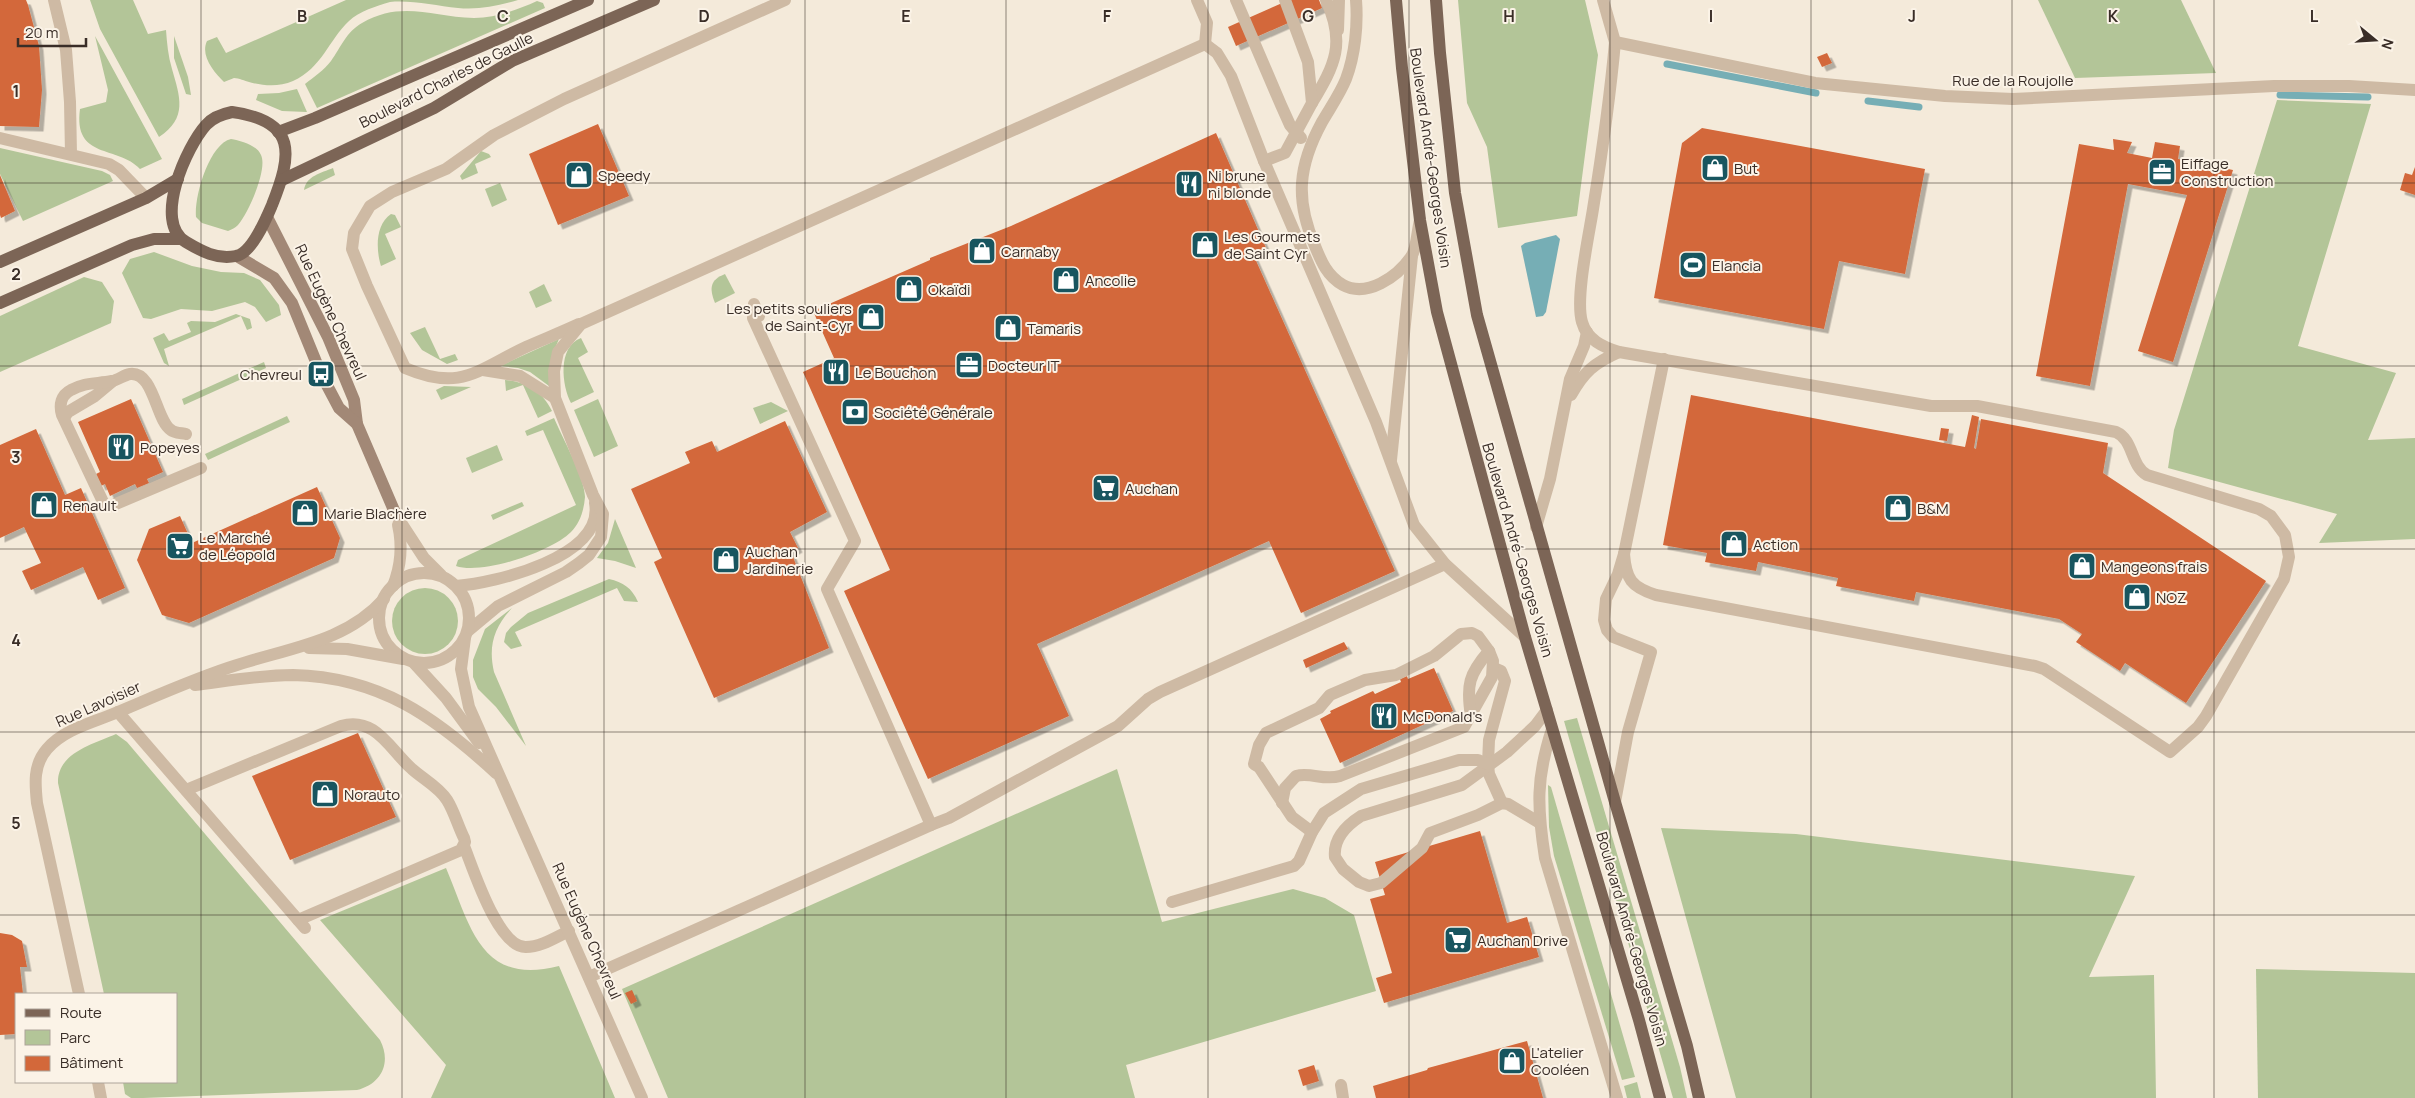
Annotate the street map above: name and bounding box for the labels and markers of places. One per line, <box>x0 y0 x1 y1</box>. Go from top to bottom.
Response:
shop icon: But <box>1700 153 1730 183</box>
place label: Eiffage Construction <box>2181 153 2273 191</box>
office icon: Eiffage Construction <box>2147 157 2177 187</box>
place label: But <box>1734 158 1758 179</box>
shop icon: Speedy <box>564 160 594 190</box>
place label: Speedy <box>598 165 651 186</box>
place label: Ni brune ni blonde <box>1208 165 1271 203</box>
restaurant icon: Ni brune ni blonde <box>1174 169 1204 199</box>
place label: Les Gourmets de Saint Cyr <box>1224 226 1321 264</box>
shop icon: Les Gourmets de Saint Cyr <box>1190 230 1220 260</box>
shop icon: Carnaby <box>967 236 997 266</box>
place label: Carnaby <box>1001 241 1059 262</box>
sports icon: Elancia <box>1678 250 1708 280</box>
place label: Elancia <box>1712 255 1761 276</box>
shop icon: Ancolie <box>1051 265 1081 295</box>
place label: Ancolie <box>1085 270 1136 291</box>
shop icon: Okaïdi <box>894 274 924 304</box>
place label: Okaïdi <box>928 279 971 300</box>
place label: Les petits souliers de Saint-Cyr <box>726 298 853 336</box>
shop icon: Les petits souliers de Saint-Cyr <box>856 302 886 332</box>
shop icon: Tamaris <box>993 313 1023 343</box>
place label: Tamaris <box>1027 318 1081 339</box>
office icon: Docteur IT <box>954 350 984 380</box>
place label: Docteur IT <box>988 355 1060 376</box>
restaurant icon: Le Bouchon <box>821 357 851 387</box>
bus stop icon: Chevreul <box>306 359 336 389</box>
place label: Le Bouchon <box>855 362 936 383</box>
place label: Chevreul <box>240 364 302 385</box>
bank icon: Société Générale <box>840 397 870 427</box>
place label: Société Générale <box>874 402 993 423</box>
restaurant icon: Popeyes <box>106 432 136 462</box>
place label: Popeyes <box>140 437 200 458</box>
supermarket icon: Auchan <box>1091 473 1121 503</box>
place label: Auchan <box>1125 478 1178 499</box>
shop icon: Renault <box>29 490 59 520</box>
shop icon: B&M <box>1883 493 1913 523</box>
place label: Renault <box>63 495 117 516</box>
shop icon: Marie Blachère <box>290 498 320 528</box>
place label: B&M <box>1917 498 1949 519</box>
place label: Marie Blachère <box>324 503 427 524</box>
place label: Le Marché de Léopold <box>199 527 275 565</box>
shop icon: Action <box>1719 529 1749 559</box>
supermarket icon: Le Marché de Léopold <box>165 531 195 561</box>
place label: Action <box>1753 534 1798 555</box>
place label: Auchan Jardinerie <box>745 541 813 579</box>
shop icon: Auchan Jardinerie <box>711 545 741 575</box>
shop icon: Mangeons frais <box>2067 551 2097 581</box>
place label: Mangeons frais <box>2101 556 2207 577</box>
shop icon: NOZ <box>2122 582 2152 612</box>
place label: NOZ <box>2156 587 2186 608</box>
restaurant icon: McDonald's <box>1369 701 1399 731</box>
place label: McDonald's <box>1403 706 1482 727</box>
shop icon: Norauto <box>310 779 340 809</box>
place label: Norauto <box>344 784 400 805</box>
supermarket icon: Auchan Drive <box>1443 925 1473 955</box>
place label: Auchan Drive <box>1477 930 1568 951</box>
place label: L'atelier Cooléen <box>1531 1042 1589 1080</box>
shop icon: L'atelier Cooléen <box>1497 1046 1527 1076</box>

